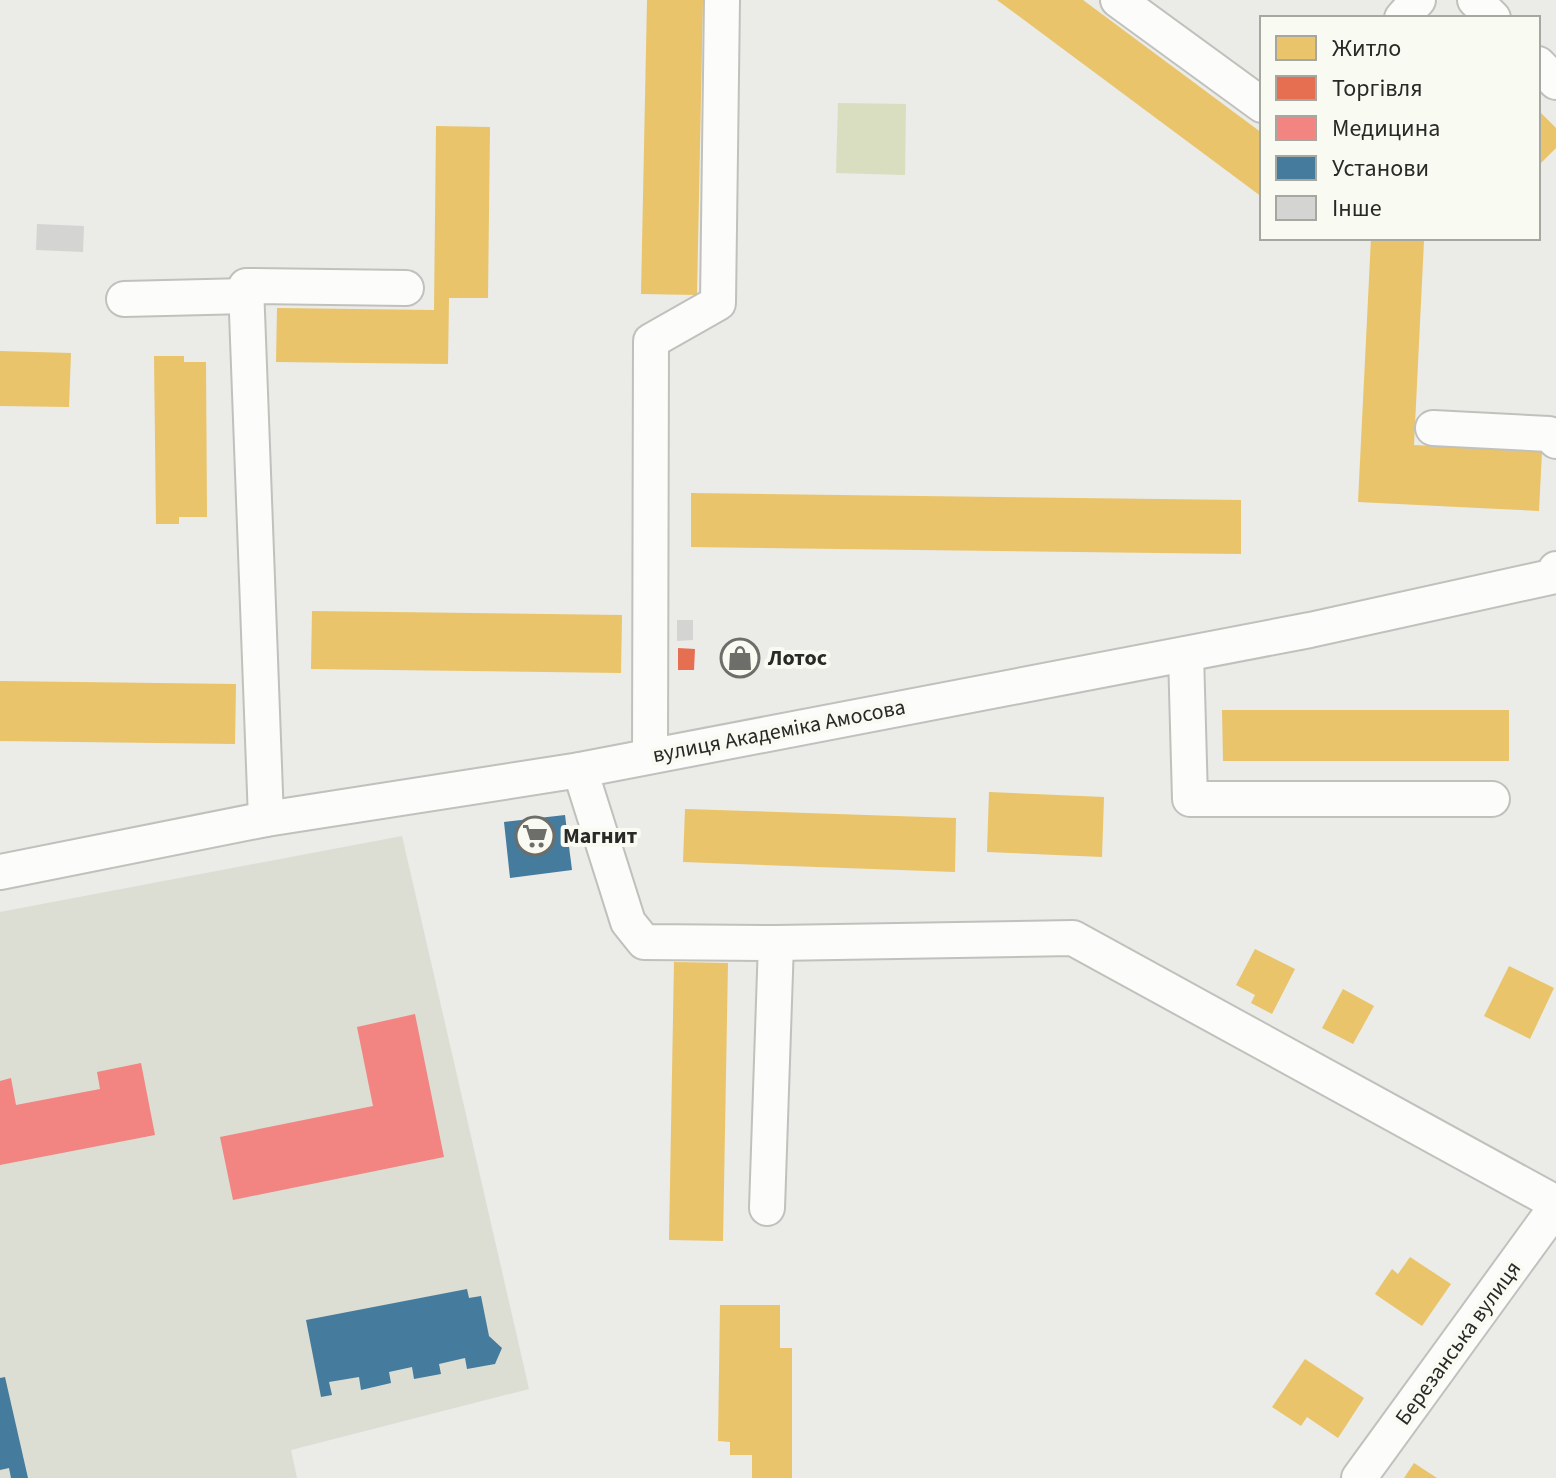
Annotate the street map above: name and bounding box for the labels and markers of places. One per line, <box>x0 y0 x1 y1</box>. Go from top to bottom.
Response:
shop icon: Лотос <box>719 637 761 679</box>
place label: Лотос <box>767 642 827 674</box>
supermarket icon: Магнит <box>514 815 556 857</box>
place label: Магнит <box>563 820 637 852</box>

